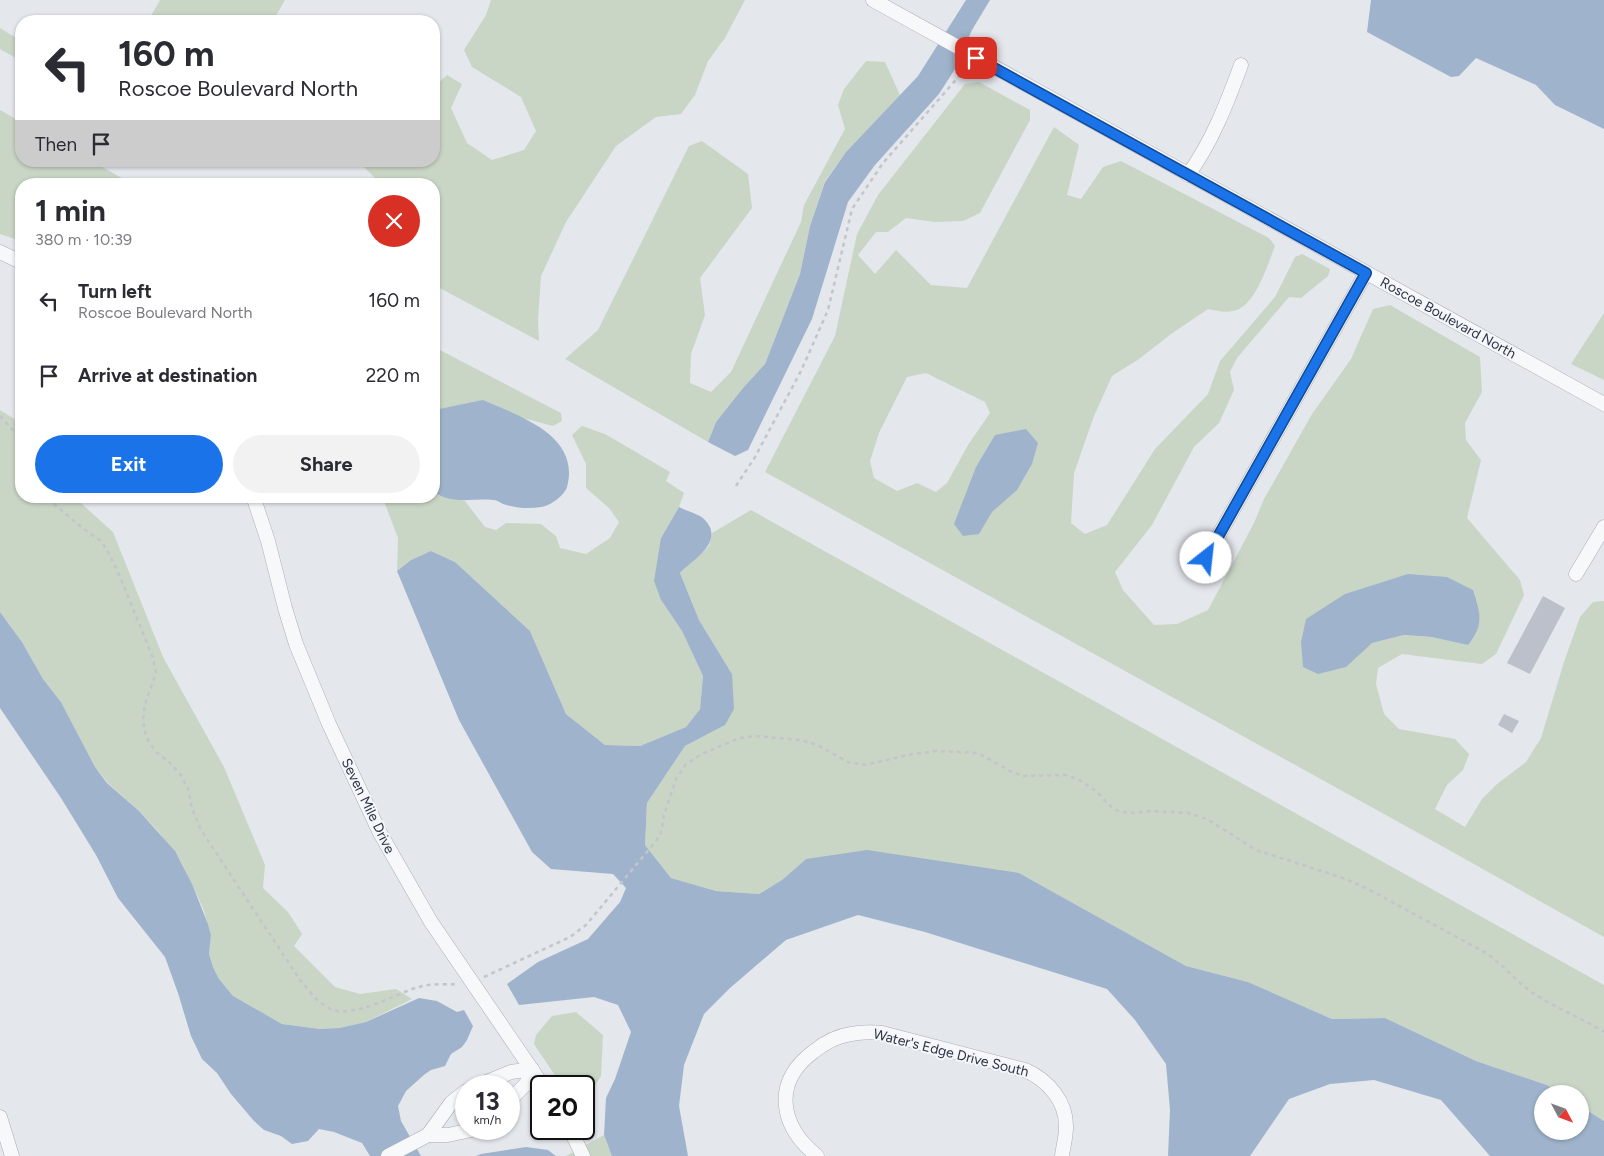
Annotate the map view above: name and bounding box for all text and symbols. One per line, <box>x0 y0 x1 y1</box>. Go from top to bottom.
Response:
text: 160 m <box>118 33 215 75</box>
icon: left <box>35 35 100 100</box>
pin <box>955 37 997 79</box>
icon: arrive <box>962 44 990 72</box>
text: Roscoe Boulevard North <box>118 75 358 102</box>
icon: arrive <box>87 130 115 158</box>
text: Then <box>35 133 77 156</box>
text: 1 min <box>35 192 106 229</box>
button: close <box>368 195 420 247</box>
text: 380 m · 10:39 <box>35 230 132 249</box>
street label: Roscoe Boulevard North <box>1377 274 1519 363</box>
text: Turn left <box>78 280 152 303</box>
icon: left <box>35 287 63 315</box>
text: 160 m <box>368 289 420 312</box>
text: Roscoe Boulevard North <box>78 303 252 322</box>
icon: arrive <box>35 362 63 390</box>
text: Arrive at destination <box>78 364 257 387</box>
text: 220 m <box>366 364 420 387</box>
button: Exit <box>35 435 223 493</box>
button: Share <box>233 435 420 493</box>
position arrow <box>1179 531 1231 583</box>
street label: Seven Mile Drive <box>338 756 399 857</box>
street label: Water's Edge Drive South <box>871 1025 1031 1081</box>
speed limit sign: 20 <box>530 1075 595 1140</box>
north arrow <box>1534 1085 1589 1140</box>
map controls <box>1534 1085 1589 1140</box>
text: 13 <box>475 1086 500 1116</box>
text: km/h <box>474 1113 501 1127</box>

